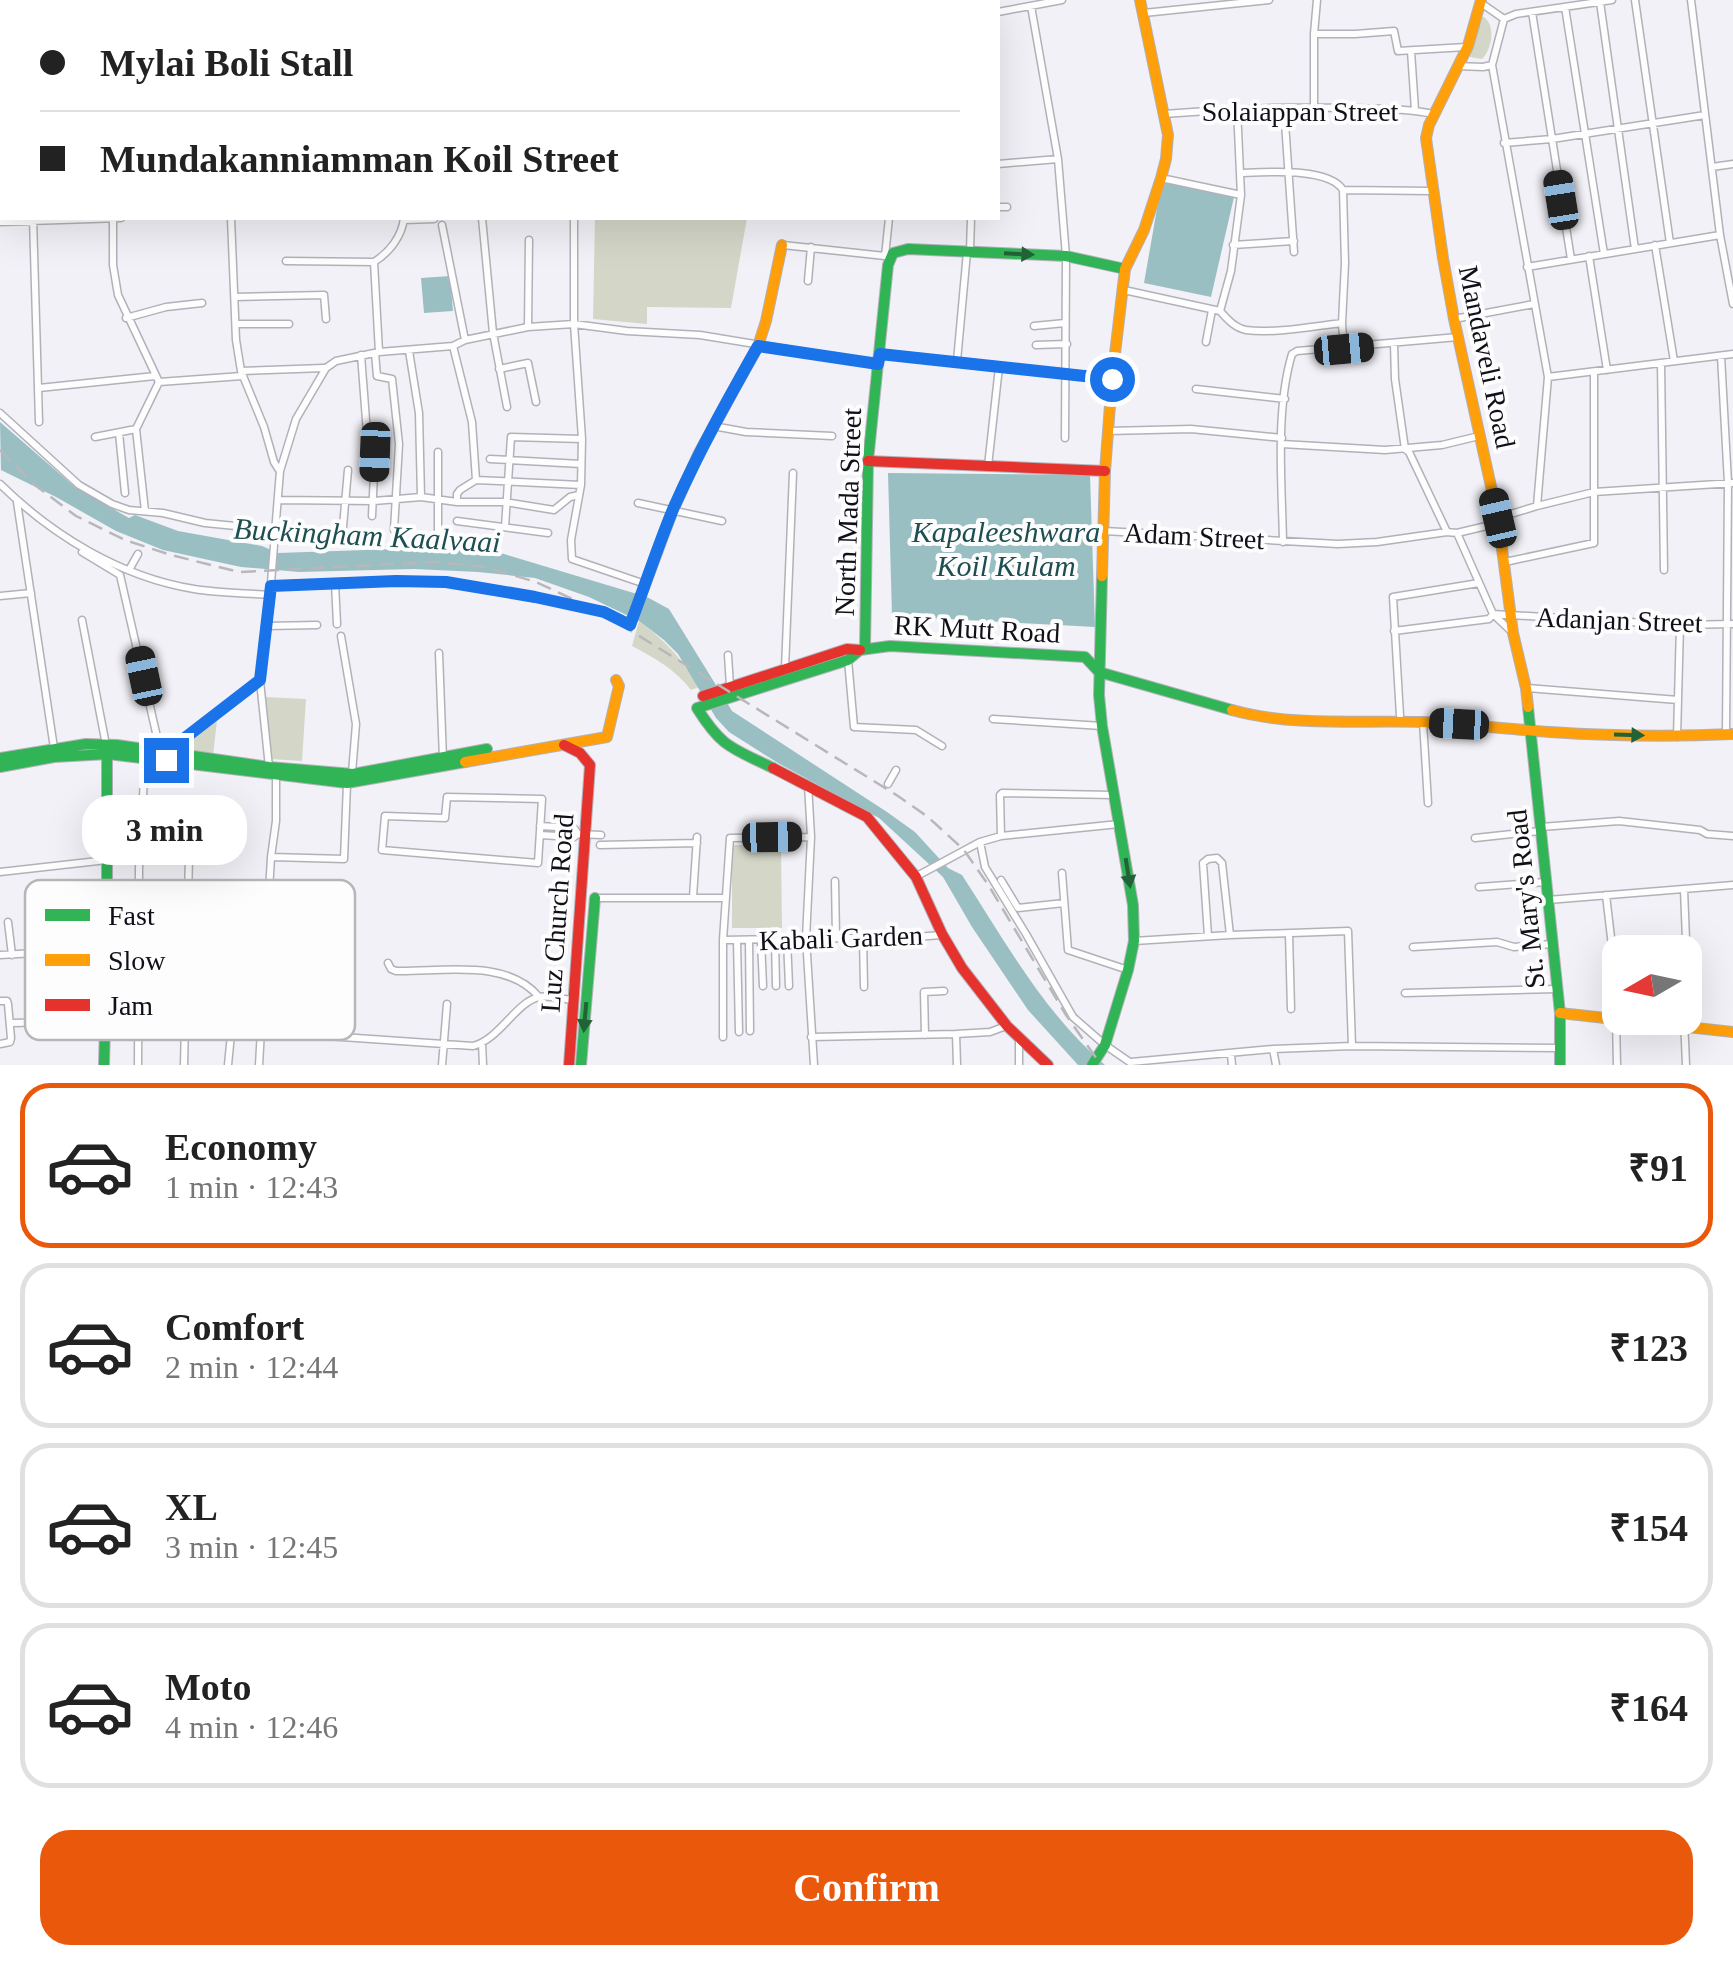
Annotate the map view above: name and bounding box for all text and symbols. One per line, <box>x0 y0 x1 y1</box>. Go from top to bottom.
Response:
text: Mylai Boli Stall <box>100 42 353 84</box>
street label: Solaiappan Street <box>1202 96 1399 127</box>
text: Mundakanniamman Koil Street <box>100 138 619 180</box>
car <box>1541 168 1581 232</box>
one-way arrow <box>1003 246 1035 262</box>
street label: Mandaveli Road <box>1453 263 1521 451</box>
car <box>1313 331 1375 367</box>
route start <box>1090 357 1135 402</box>
street label: North Mada Street <box>829 407 867 617</box>
car <box>359 421 391 483</box>
car <box>1477 485 1519 551</box>
water label: Buckingham Kaalvaai <box>233 512 501 558</box>
water label: Kapaleeshwara Koil Kulam <box>911 515 1100 582</box>
street label: Adam Street <box>1123 517 1265 555</box>
street label: Adanjan Street <box>1535 602 1703 638</box>
street label: RK Mutt Road <box>893 609 1061 649</box>
car <box>123 644 165 708</box>
car <box>1428 707 1490 741</box>
one-way arrow <box>1613 727 1645 743</box>
route end <box>144 738 189 783</box>
callout: 3 min <box>84 795 248 865</box>
street label: St. Mary's Road <box>1501 808 1551 990</box>
text: 3 min <box>126 812 203 848</box>
street label: Luz Church Road <box>535 813 579 1013</box>
car <box>742 821 802 853</box>
one-way arrow <box>1121 858 1136 890</box>
legend <box>25 880 355 1040</box>
text: Fast <box>108 900 155 931</box>
street label: Kabali Garden <box>758 920 924 956</box>
north arrow <box>1602 935 1702 1035</box>
map controls <box>1602 935 1702 1035</box>
text: Slow <box>108 945 166 976</box>
text: Jam <box>108 990 153 1021</box>
one-way arrow <box>576 1001 592 1033</box>
icon: car <box>45 1121 135 1211</box>
text: Economy <box>165 1126 317 1168</box>
text: ₹91 <box>1628 1147 1688 1189</box>
text: 1 min · 12:43 <box>165 1169 338 1205</box>
icon: car <box>45 1301 135 1391</box>
text: Comfort <box>165 1306 304 1348</box>
text: ₹123 <box>1609 1327 1688 1369</box>
text: 2 min · 12:44 <box>165 1349 338 1385</box>
icon: car <box>45 1481 135 1571</box>
text: XL <box>165 1486 218 1528</box>
text: ₹154 <box>1609 1507 1688 1549</box>
text: 3 min · 12:45 <box>165 1529 338 1565</box>
icon: car <box>45 1661 135 1751</box>
text: Moto <box>165 1666 252 1708</box>
text: ₹164 <box>1609 1687 1688 1729</box>
text: 4 min · 12:46 <box>165 1709 338 1745</box>
button: Confirm <box>40 1830 1693 1945</box>

